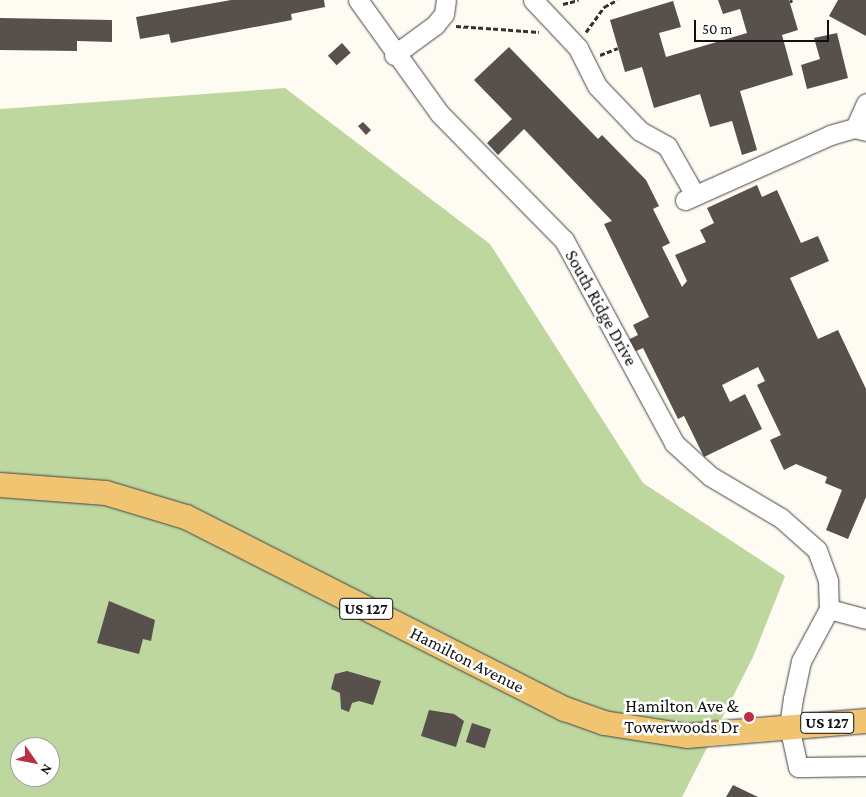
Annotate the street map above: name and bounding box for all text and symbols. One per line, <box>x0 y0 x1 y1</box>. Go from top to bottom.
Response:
scale bar <box>696 10 831 42</box>
text: 50 m <box>702 21 732 37</box>
street label: South Ridge Drive <box>560 246 642 370</box>
road number: US 127 <box>338 596 394 622</box>
street label: Hamilton Avenue <box>406 622 528 698</box>
place label: Hamilton Ave & Towerwoods Dr <box>624 696 739 739</box>
road number: US 127 <box>800 710 854 736</box>
marker: Hamilton Ave & Towerwoods Dr <box>743 711 755 723</box>
north arrow <box>10 737 60 787</box>
text: N <box>37 761 56 778</box>

